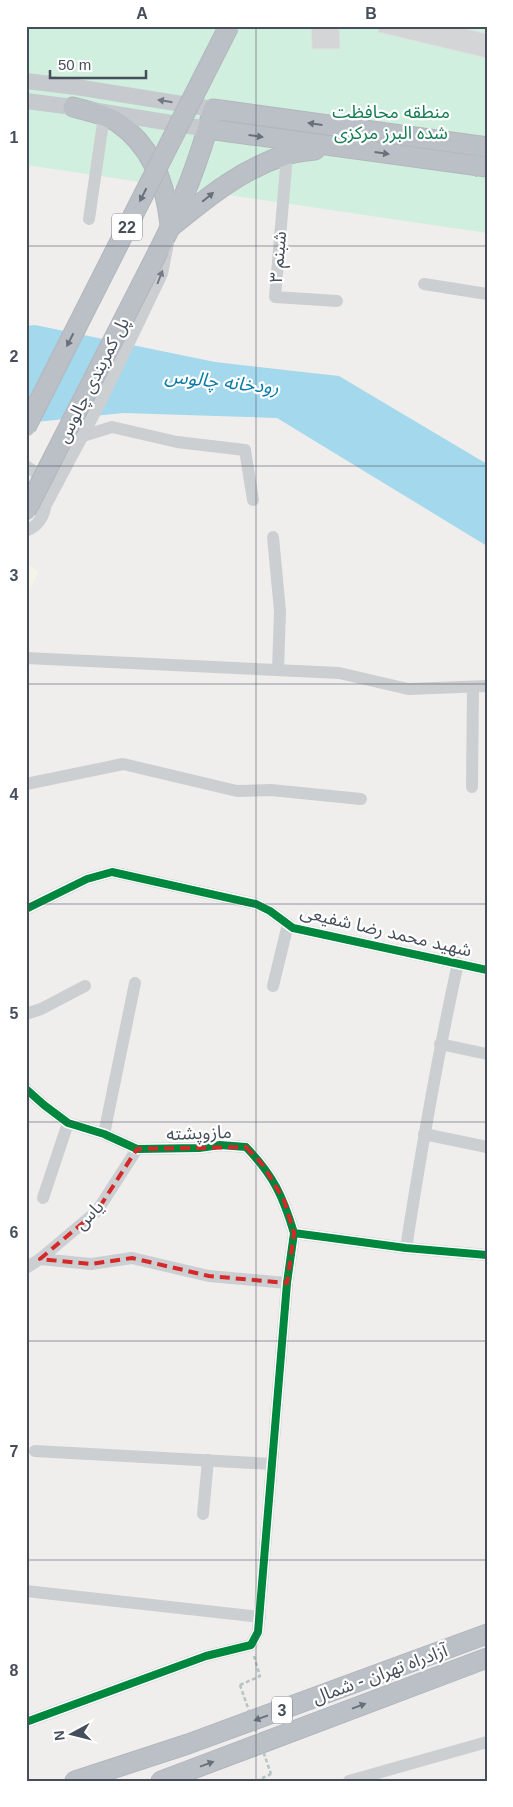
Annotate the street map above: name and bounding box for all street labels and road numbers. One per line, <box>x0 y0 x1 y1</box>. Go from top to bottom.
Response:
road number: 22 <box>112 213 142 240</box>
street label: شبنم ۳ <box>266 230 293 284</box>
street label: پل کمربندی چالوس <box>53 314 134 447</box>
street label: شهید محمد رضا شفیعی <box>298 902 474 961</box>
street label: مازوپشته <box>166 1122 232 1145</box>
street label: یاس <box>70 1196 108 1234</box>
street label: آزادراه تهران - شمال <box>310 1640 451 1709</box>
road number: 3 <box>272 1696 292 1724</box>

